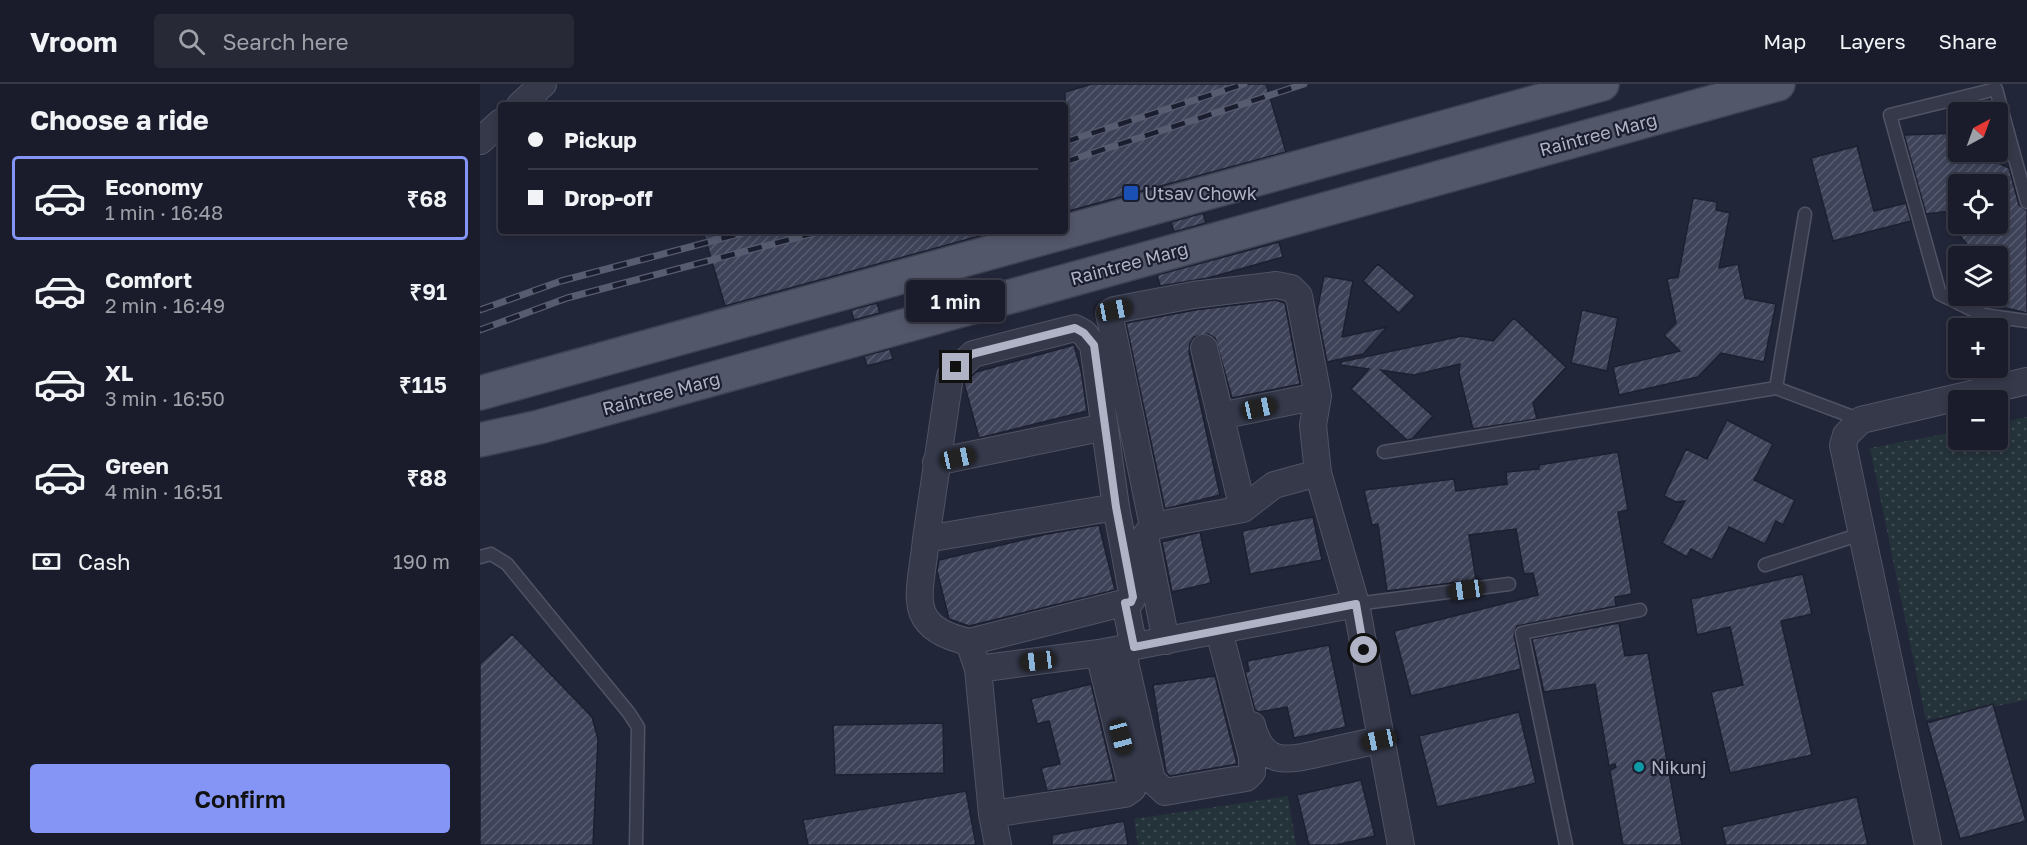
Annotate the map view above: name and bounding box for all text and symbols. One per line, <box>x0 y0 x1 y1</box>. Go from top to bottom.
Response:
search box <box>154 14 574 68</box>
text: Vroom <box>30 25 118 58</box>
icon: search <box>175 25 208 58</box>
text: Search here <box>223 28 349 55</box>
text: Map <box>1763 28 1806 54</box>
text: Layers <box>1839 28 1906 54</box>
text: Share <box>1939 28 1997 54</box>
north arrow <box>1948 102 2008 162</box>
map controls <box>1948 102 2008 450</box>
text: Choose a ride <box>30 104 209 136</box>
street label: Raintree Marg <box>1537 108 1659 160</box>
text: Pickup <box>564 126 637 153</box>
icon: car <box>33 171 87 225</box>
text: Economy <box>105 173 203 200</box>
button: locate <box>1948 174 2008 234</box>
place label: Utsav Chowk <box>1144 182 1257 204</box>
text: Drop-off <box>564 184 653 211</box>
marker: Utsav Chowk <box>1122 184 1140 202</box>
text: ₹68 <box>407 185 447 212</box>
text: 1 min · 16:48 <box>105 200 223 224</box>
street label: Raintree Marg <box>1068 237 1190 289</box>
button: layers <box>1948 246 2008 306</box>
icon: car <box>33 264 87 318</box>
text: Comfort <box>105 266 192 293</box>
text: ₹91 <box>410 278 447 305</box>
callout: 1 min <box>906 280 1006 322</box>
text: 1 min <box>930 289 981 313</box>
text: 2 min · 16:49 <box>105 293 225 317</box>
car <box>1095 298 1133 322</box>
button: + <box>1948 318 2008 378</box>
route end <box>942 353 969 380</box>
icon: car <box>33 357 87 411</box>
text: XL <box>105 359 133 386</box>
street label: Raintree Marg <box>600 367 722 419</box>
text: ₹115 <box>399 371 447 398</box>
text: 3 min · 16:50 <box>105 386 225 410</box>
button: − <box>1948 390 2008 450</box>
car <box>1240 395 1278 421</box>
car <box>939 445 977 471</box>
icon: car <box>33 450 87 504</box>
text: Green <box>105 452 169 479</box>
text: ₹88 <box>407 464 447 491</box>
text: 4 min · 16:51 <box>105 479 223 503</box>
icon: cash <box>30 545 63 578</box>
text: Cash <box>78 548 131 575</box>
text: 190 m <box>393 549 450 573</box>
car <box>1447 579 1485 601</box>
route start <box>1350 636 1377 663</box>
car <box>1019 650 1057 672</box>
car <box>1108 717 1134 757</box>
car <box>1360 727 1398 753</box>
place label: Nikunj <box>1651 756 1706 778</box>
marker: Nikunj <box>1632 760 1646 774</box>
button: Confirm <box>30 764 450 833</box>

